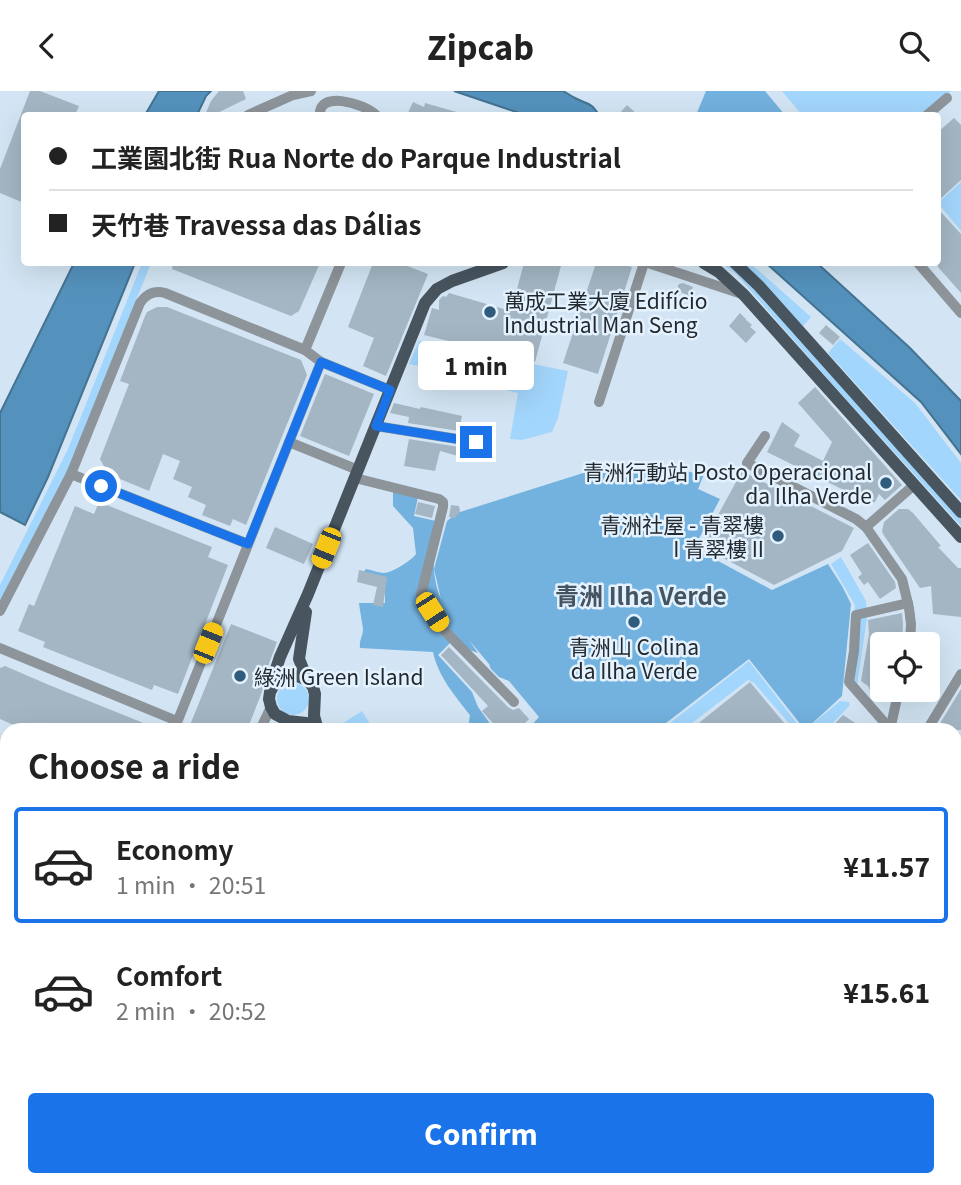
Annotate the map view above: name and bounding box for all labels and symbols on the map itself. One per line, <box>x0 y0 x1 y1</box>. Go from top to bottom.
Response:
place label: 萬成工業大廈 Edifício Industrial Man Seng <box>504 285 707 339</box>
marker: 萬成工業大廈 Edifício Industrial Man Seng <box>482 304 498 320</box>
callout: 1 min <box>418 341 534 389</box>
route end <box>460 426 492 458</box>
place label: 青洲行動站 Posto Operacional da Ilha Verde <box>583 456 872 510</box>
route start <box>85 470 117 502</box>
marker: 青洲行動站 Posto Operacional da Ilha Verde <box>878 475 894 491</box>
place label: 青洲社屋 - 青翠樓 I 青翠樓 II <box>600 509 764 563</box>
car <box>309 525 344 571</box>
marker: 青洲社屋 - 青翠樓 I 青翠樓 II <box>770 528 786 544</box>
district label: 青洲 Ilha Verde <box>555 577 727 612</box>
car <box>412 589 453 635</box>
marker: 青洲山 Colina da Ilha Verde <box>626 614 642 630</box>
car <box>191 620 226 666</box>
place label: 青洲山 Colina da Ilha Verde <box>569 631 699 685</box>
place label: 綠洲 Green Island <box>254 661 423 691</box>
marker: 綠洲 Green Island <box>232 668 248 684</box>

